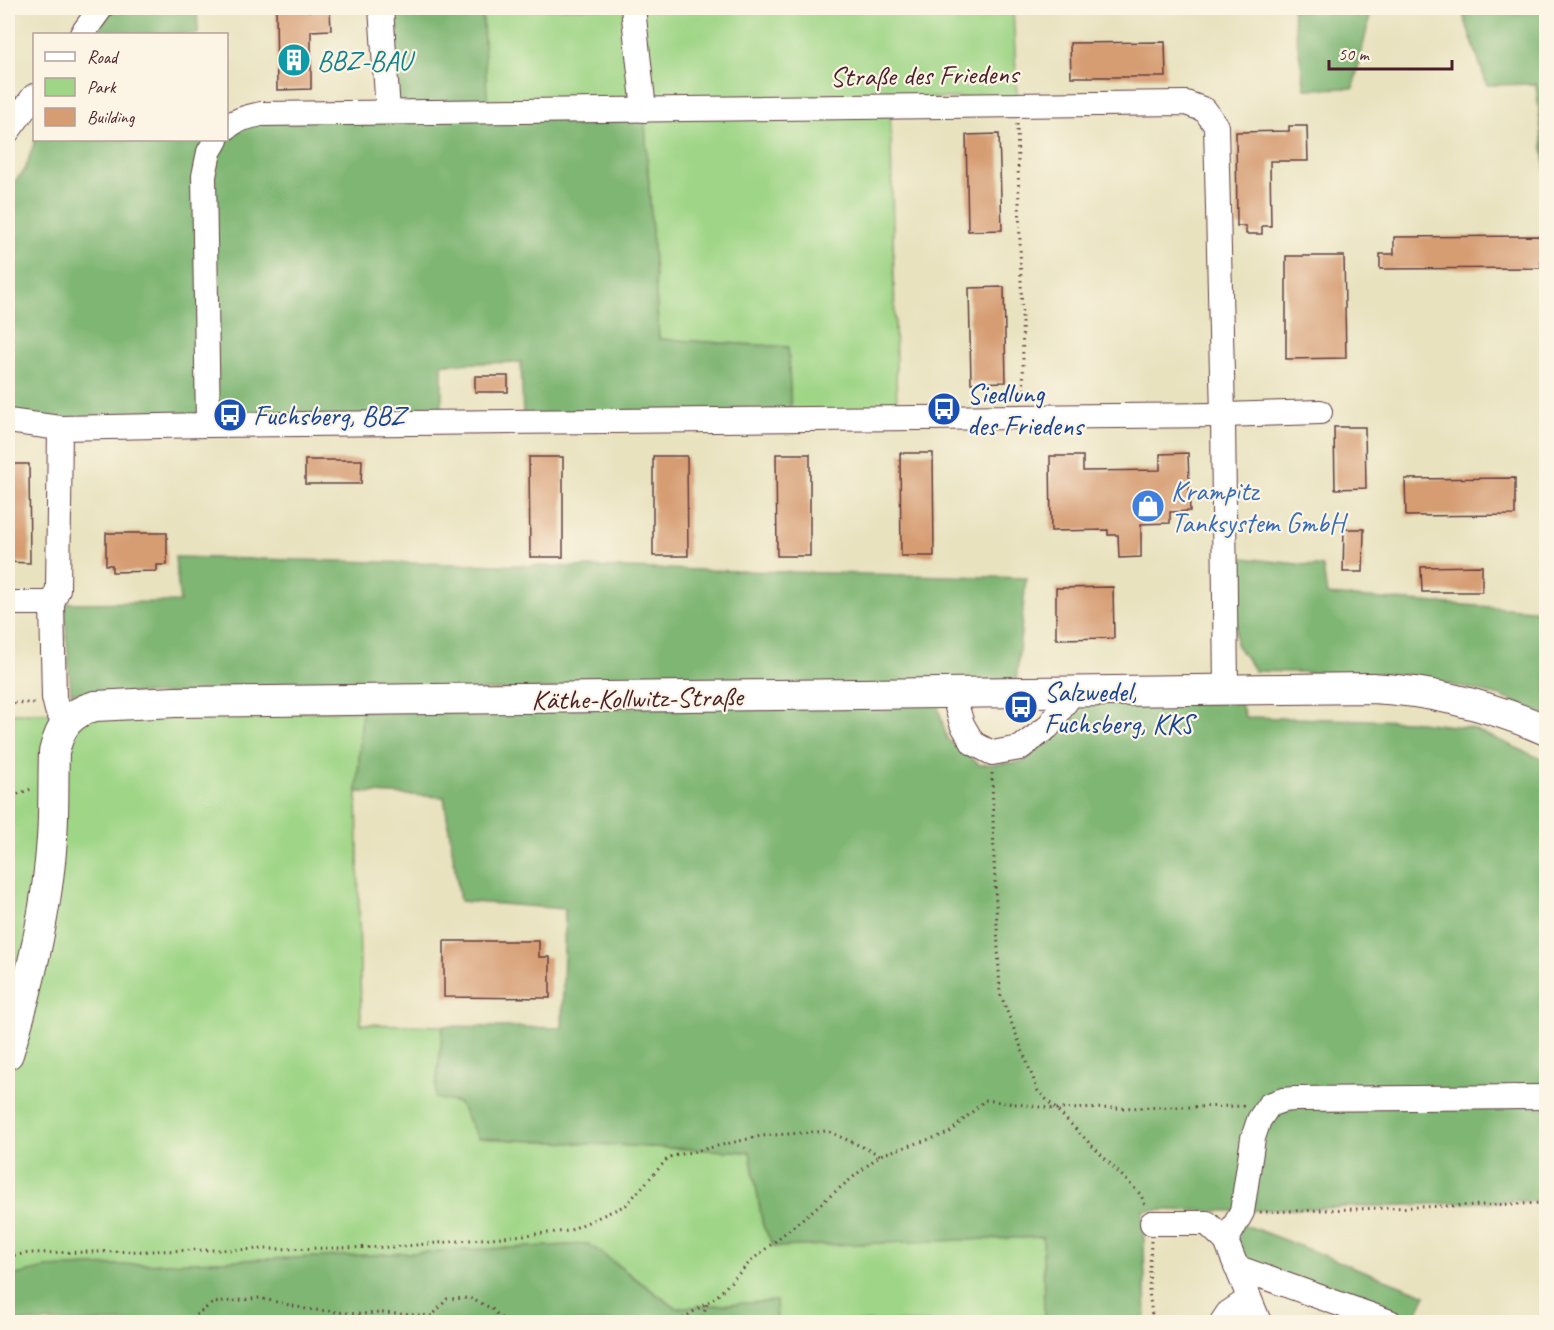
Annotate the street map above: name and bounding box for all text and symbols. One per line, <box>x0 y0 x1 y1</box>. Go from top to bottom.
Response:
legend <box>33 33 228 141</box>
scale bar <box>1329 33 1452 71</box>
building icon: BBZ-BAU <box>276 42 312 78</box>
place label: BBZ-BAU <box>317 43 416 78</box>
text: 50 m <box>1338 43 1371 65</box>
text: Road <box>87 46 120 68</box>
street label: Straße des Friedens <box>829 56 1021 94</box>
text: Park <box>87 76 117 98</box>
text: Building <box>87 106 136 128</box>
place label: Siedlung des Friedens <box>967 376 1085 443</box>
bus stop icon: Siedlung des Friedens <box>926 391 962 427</box>
bus stop icon: Fuchsberg, BBZ <box>212 397 248 433</box>
place label: Fuchsberg, BBZ <box>253 398 410 433</box>
place label: Krampitz Tanksystem GmbH <box>1171 473 1349 540</box>
shop icon: Krampitz Tanksystem GmbH <box>1130 488 1166 524</box>
place label: Salzwedel, Fuchsberg, KKS <box>1044 674 1198 741</box>
street label: Käthe-Kollwitz-Straße <box>531 679 745 717</box>
bus stop icon: Salzwedel, Fuchsberg, KKS <box>1003 689 1039 725</box>

